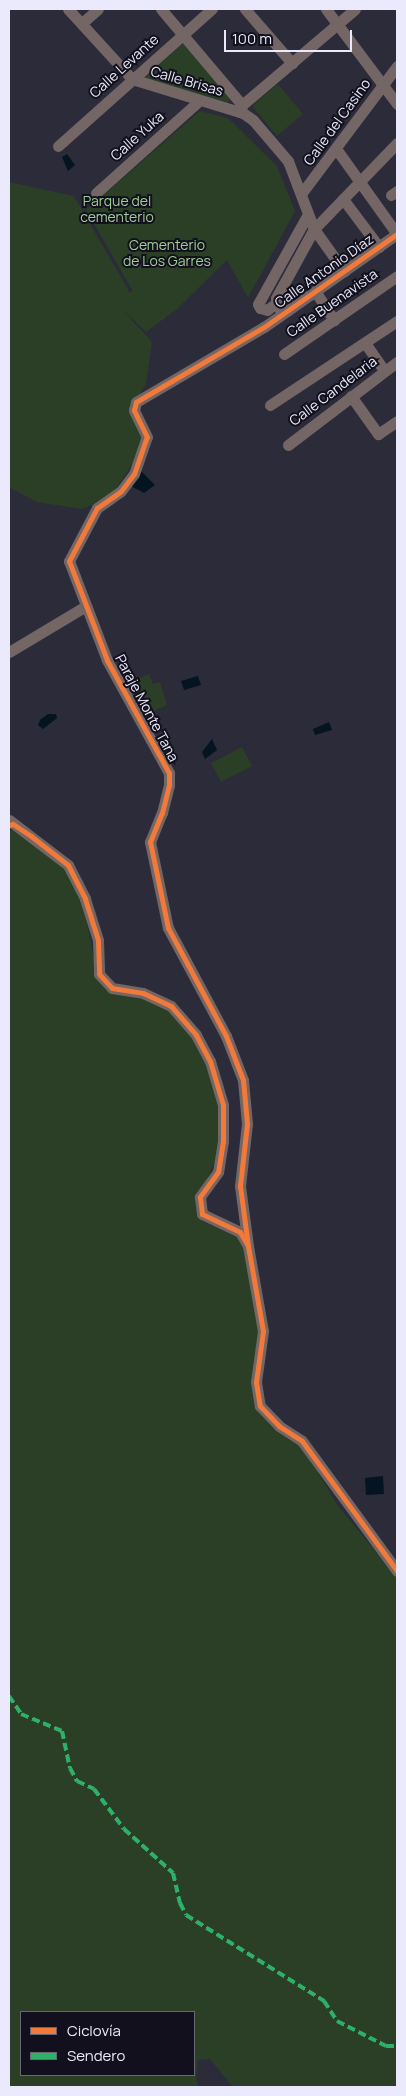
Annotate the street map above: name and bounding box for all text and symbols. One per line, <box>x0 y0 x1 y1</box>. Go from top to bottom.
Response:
scale bar <box>226 20 354 52</box>
text: 100 m <box>232 28 272 49</box>
street label: Calle Levante <box>86 31 162 101</box>
street label: Calle Brisas <box>149 63 225 99</box>
street label: Calle del Casino <box>300 75 374 169</box>
street label: Calle Yuka <box>107 108 167 164</box>
park label: Parque del cementerio <box>80 193 154 226</box>
street label: Calle Antonio Díaz <box>271 231 377 311</box>
park label: Cementerio de Los Garres <box>123 237 211 270</box>
street label: Calle Buenavista <box>283 265 381 341</box>
street label: Calle Candelaria <box>286 353 380 429</box>
street label: Paraje Monte Tana <box>112 652 182 764</box>
legend <box>20 2011 195 2076</box>
text: Ciclovía <box>67 2020 121 2041</box>
text: Sendero <box>67 2045 125 2066</box>

